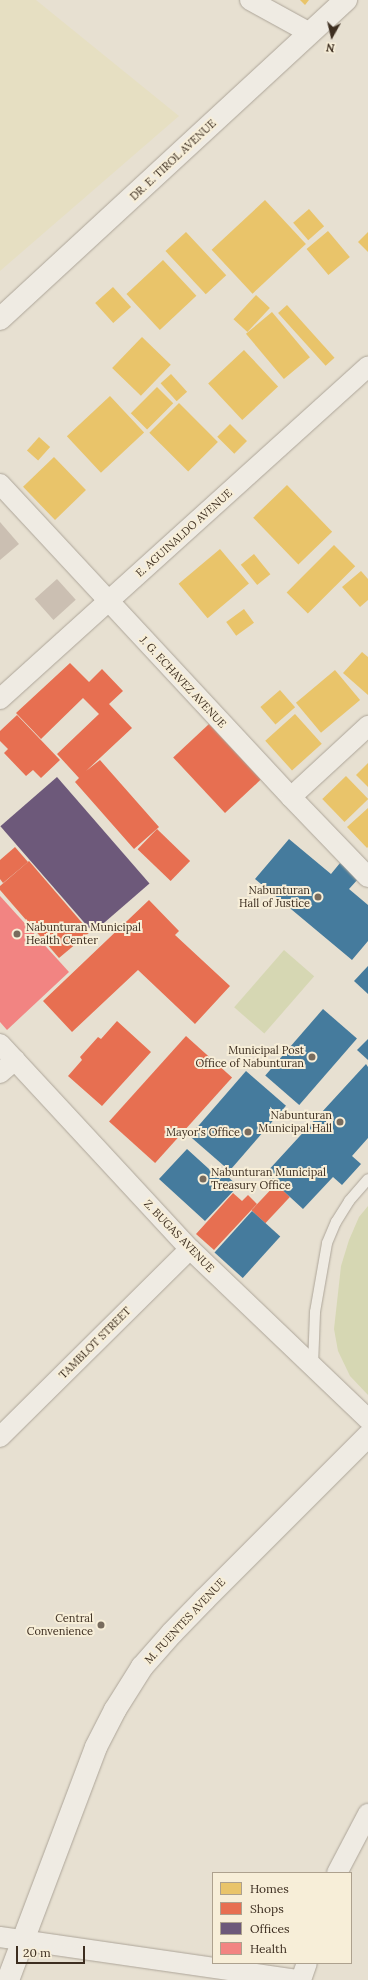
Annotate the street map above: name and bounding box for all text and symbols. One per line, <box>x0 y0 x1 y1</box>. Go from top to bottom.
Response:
north arrow <box>312 16 352 56</box>
text: N <box>325 40 336 55</box>
street label: DR. E. TIROL AVENUE <box>127 117 219 203</box>
street label: E. AGUINALDO AVENUE <box>133 486 235 580</box>
street label: J. G. ECHAVEZ AVENUE <box>137 633 229 731</box>
place label: Nabunturan Hall of Justice <box>239 884 310 910</box>
marker: Nabunturan Hall of Justice <box>313 892 323 902</box>
place label: Nabunturan Municipal Health Center <box>26 921 141 947</box>
marker: Nabunturan Municipal Health Center <box>11 928 23 940</box>
place label: Municipal Post Office of Nabunturan <box>196 1044 304 1070</box>
marker: Municipal Post Office of Nabunturan <box>307 1052 317 1062</box>
place label: Nabunturan Municipal Hall <box>258 1109 332 1135</box>
marker: Nabunturan Municipal Hall <box>335 1117 345 1127</box>
place label: Mayor's Office <box>166 1125 240 1139</box>
marker: Mayor's Office <box>243 1127 253 1137</box>
place label: Nabunturan Municipal Treasury Office <box>211 1166 326 1192</box>
marker: Nabunturan Municipal Treasury Office <box>198 1174 208 1184</box>
street label: Z. BUGAS AVENUE <box>141 1197 217 1275</box>
street label: TAMBLOT STREET <box>56 1304 134 1382</box>
street label: M. FUENTES AVENUE <box>142 1575 228 1667</box>
place label: Central Convenience <box>27 1612 93 1638</box>
marker: Central Convenience <box>96 1620 106 1630</box>
legend <box>212 1872 352 1964</box>
text: Homes <box>250 1881 289 1896</box>
text: Shops <box>250 1901 284 1916</box>
text: Offices <box>250 1921 290 1936</box>
scale bar <box>18 1938 87 1964</box>
text: Health <box>250 1941 287 1956</box>
text: 20 m <box>23 1945 51 1960</box>

